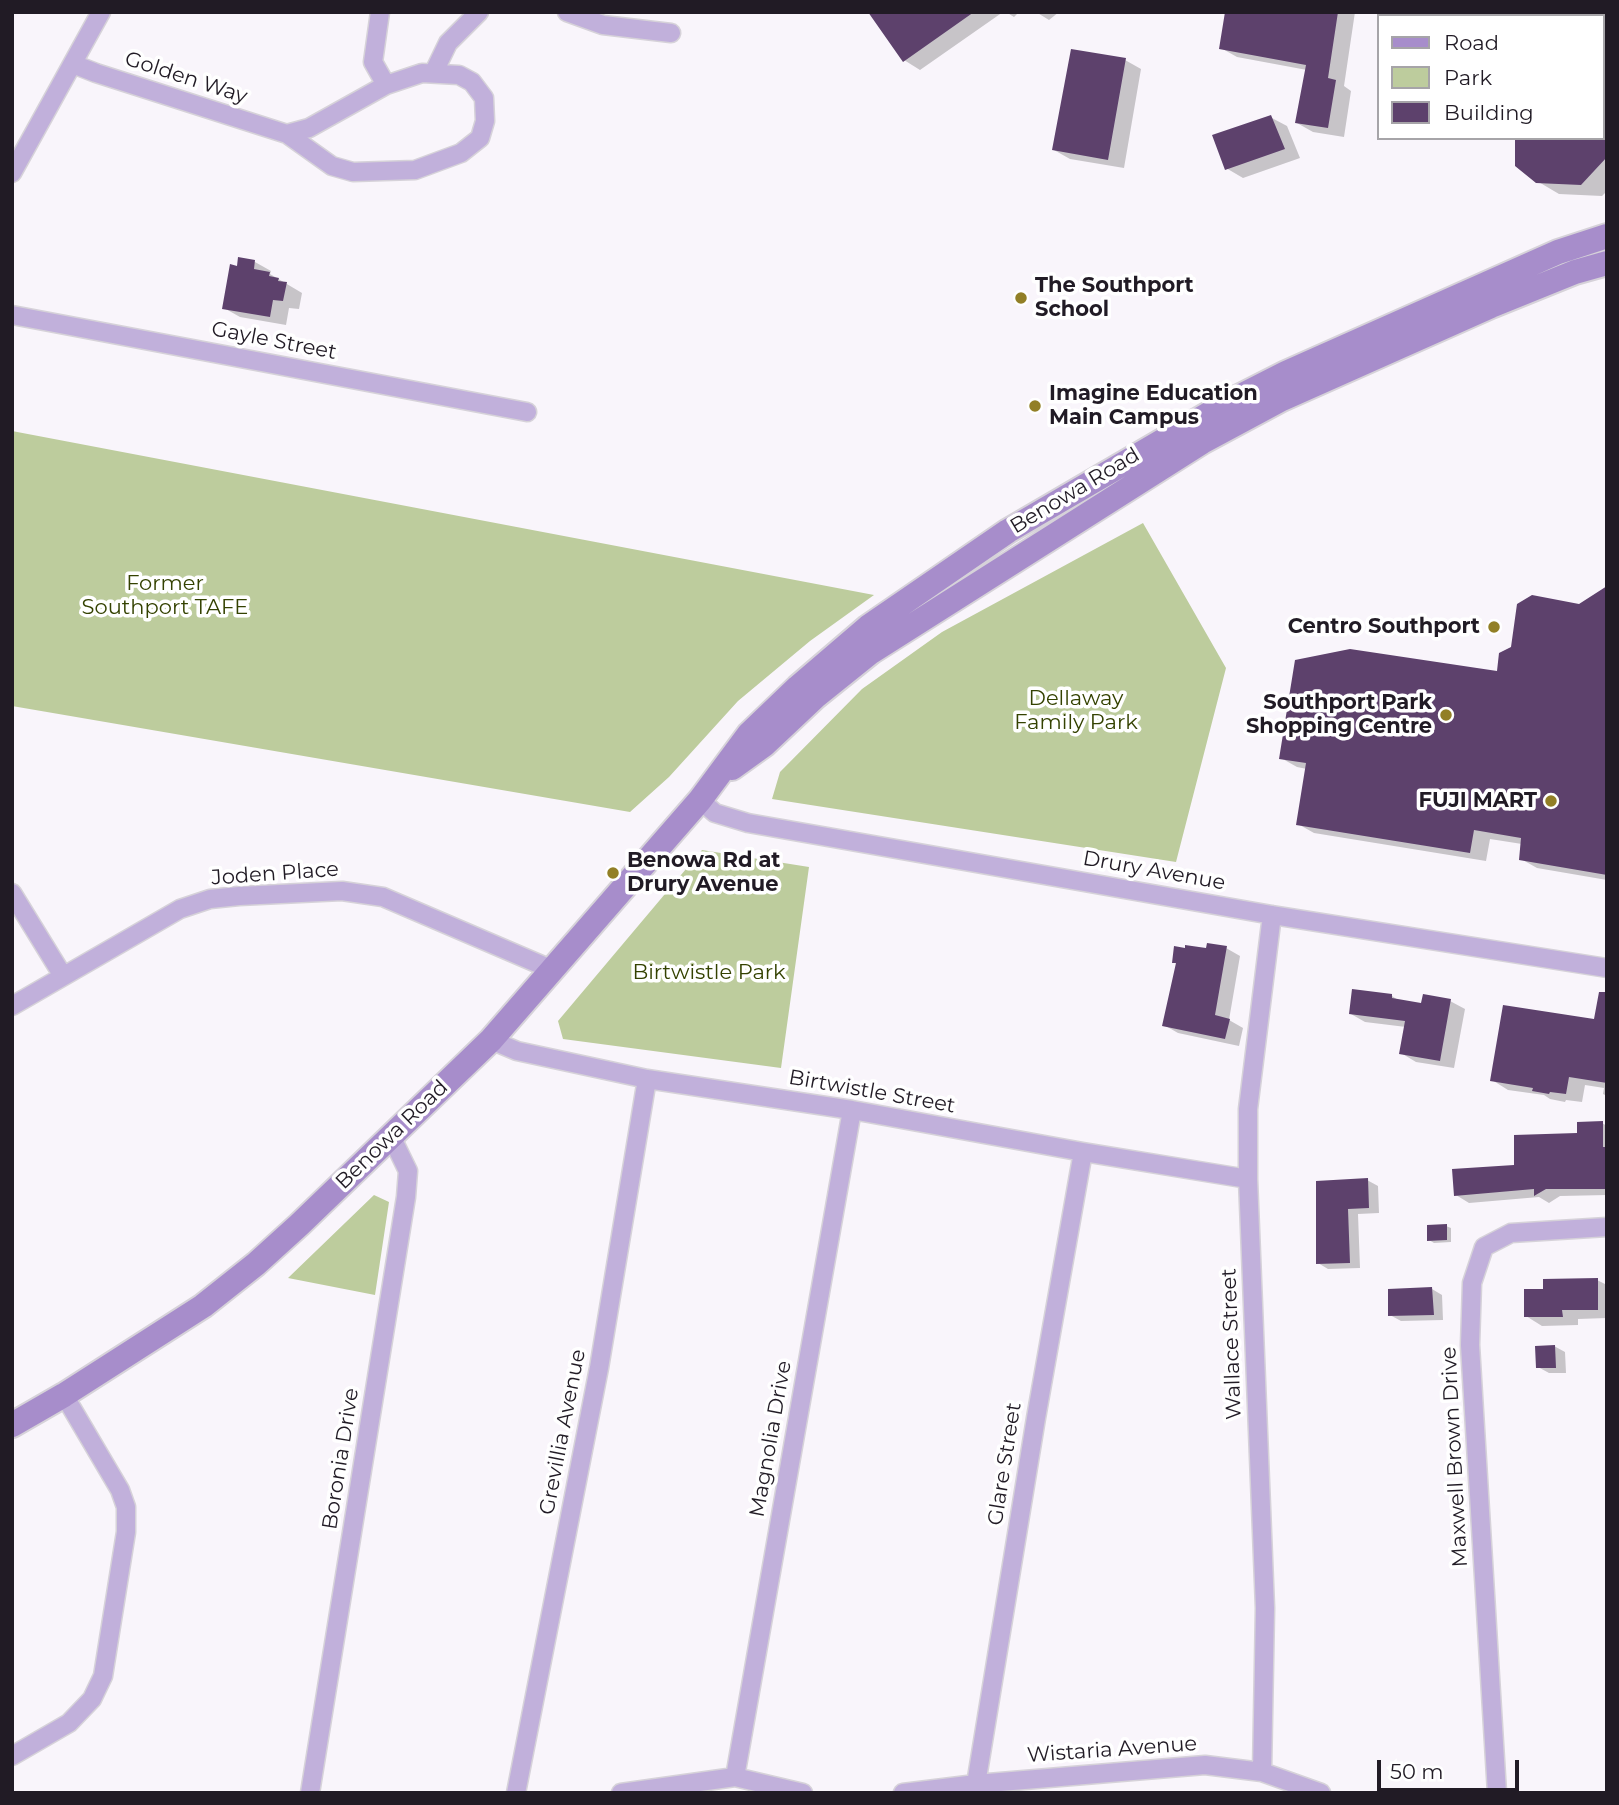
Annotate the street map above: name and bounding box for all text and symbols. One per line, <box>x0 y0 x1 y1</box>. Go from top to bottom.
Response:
legend <box>1378 14 1605 140</box>
text: Road <box>1444 30 1499 55</box>
street label: Golden Way <box>122 46 250 110</box>
text: Park <box>1444 65 1492 90</box>
text: Building <box>1444 100 1534 125</box>
place label: The Southport School <box>1035 273 1194 323</box>
marker: The Southport School <box>1013 290 1029 306</box>
street label: Gayle Street <box>209 317 339 365</box>
place label: Imagine Education Main Campus <box>1049 381 1258 431</box>
marker: Imagine Education Main Campus <box>1027 398 1043 414</box>
street label: Benowa Road <box>1006 442 1144 540</box>
park label: Former Southport TAFE <box>82 571 248 621</box>
place label: Centro Southport <box>1288 614 1480 640</box>
marker: Centro Southport <box>1486 619 1502 635</box>
park label: Dellaway Family Park <box>1014 686 1138 736</box>
place label: Southport Park Shopping Centre <box>1246 690 1432 740</box>
marker: Southport Park Shopping Centre <box>1438 707 1454 723</box>
place label: FUJI MART <box>1418 788 1537 814</box>
marker: FUJI MART <box>1543 793 1559 809</box>
street label: Drury Avenue <box>1081 846 1227 896</box>
place label: Benowa Rd at Drury Avenue <box>627 848 780 898</box>
street label: Joden Place <box>210 857 340 891</box>
marker: Benowa Rd at Drury Avenue <box>605 865 621 881</box>
park label: Birtwistle Park <box>632 960 786 986</box>
street label: Birtwistle Street <box>787 1065 957 1119</box>
street label: Benowa Road <box>331 1075 453 1195</box>
street label: Wallace Street <box>1217 1268 1247 1420</box>
street label: Maxwell Brown Drive <box>1437 1346 1473 1568</box>
street label: Grevillia Avenue <box>535 1347 591 1517</box>
street label: Magnolia Drive <box>745 1359 797 1519</box>
street label: Boronia Drive <box>317 1386 365 1532</box>
street label: Glare Street <box>983 1401 1027 1527</box>
street label: Wistaria Avenue <box>1026 1731 1198 1769</box>
scale bar <box>1381 1745 1523 1789</box>
text: 50 m <box>1390 1759 1444 1784</box>

